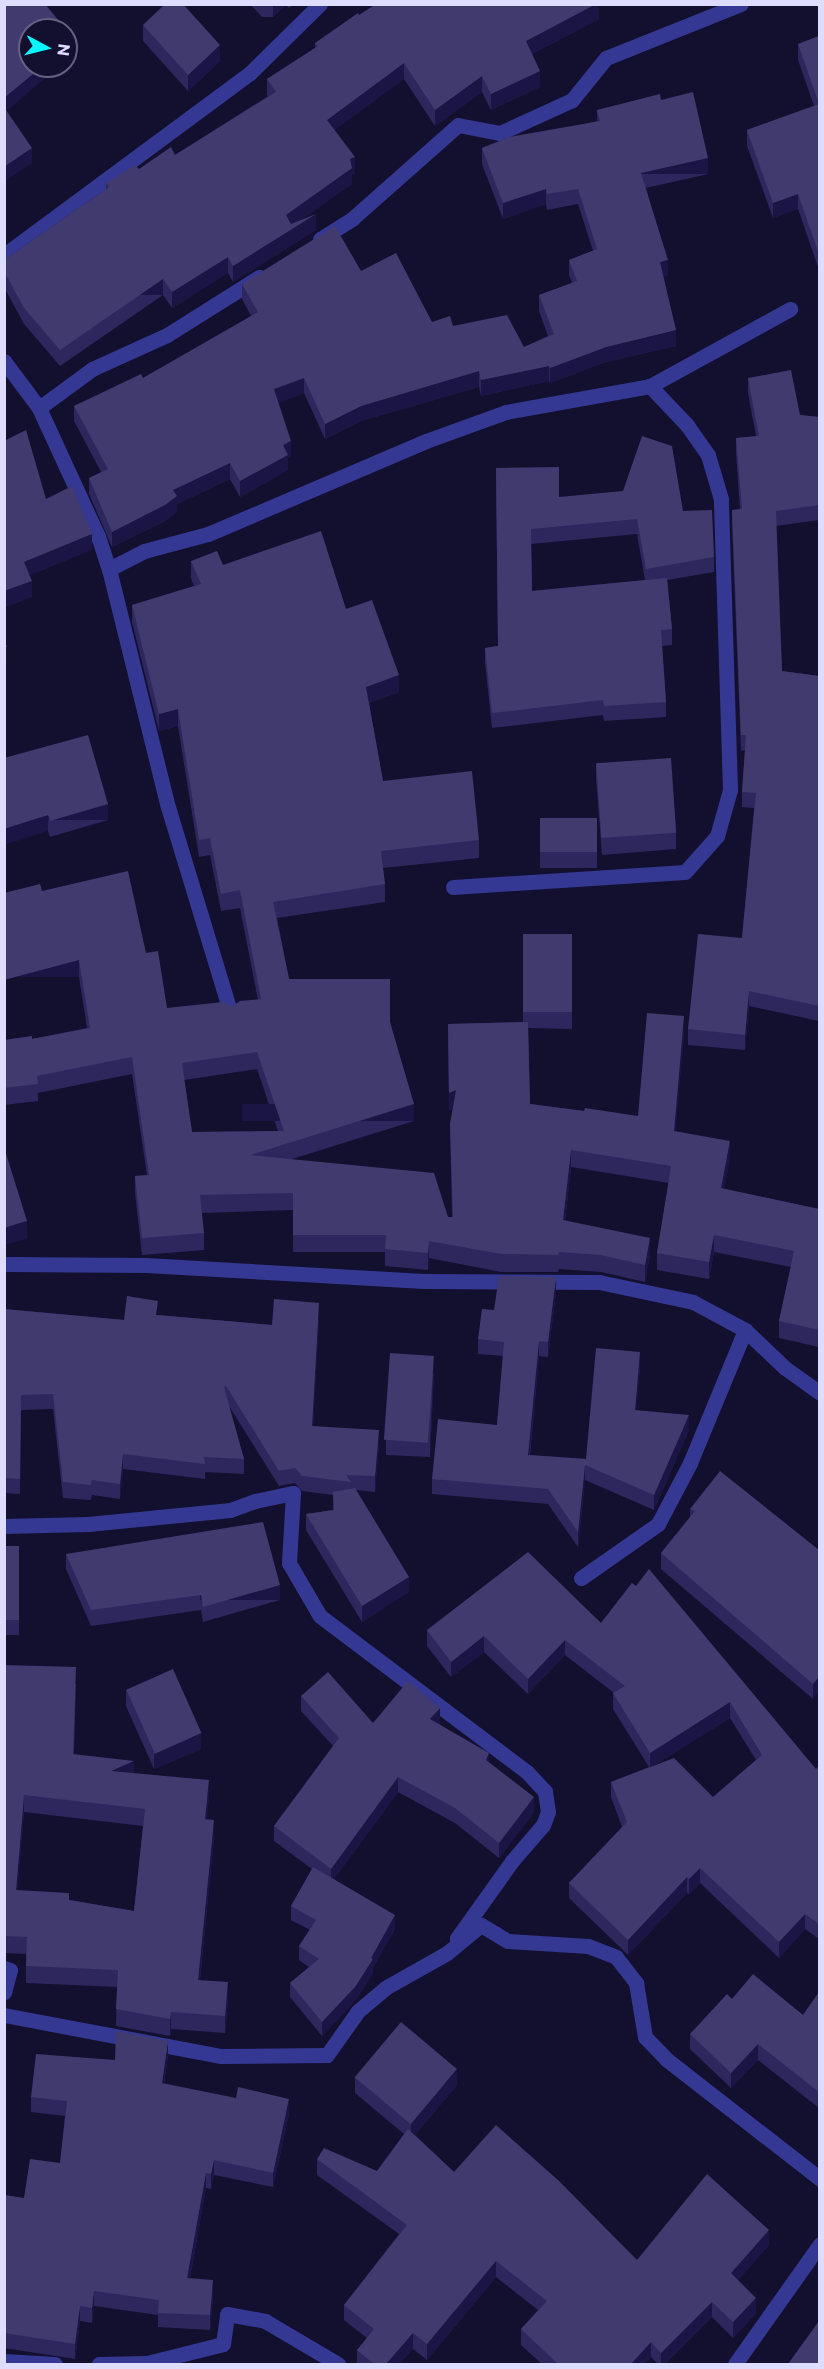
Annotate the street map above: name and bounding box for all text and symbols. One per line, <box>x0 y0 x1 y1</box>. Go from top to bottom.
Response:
north arrow <box>18 18 78 78</box>
text: N <box>54 43 75 57</box>

